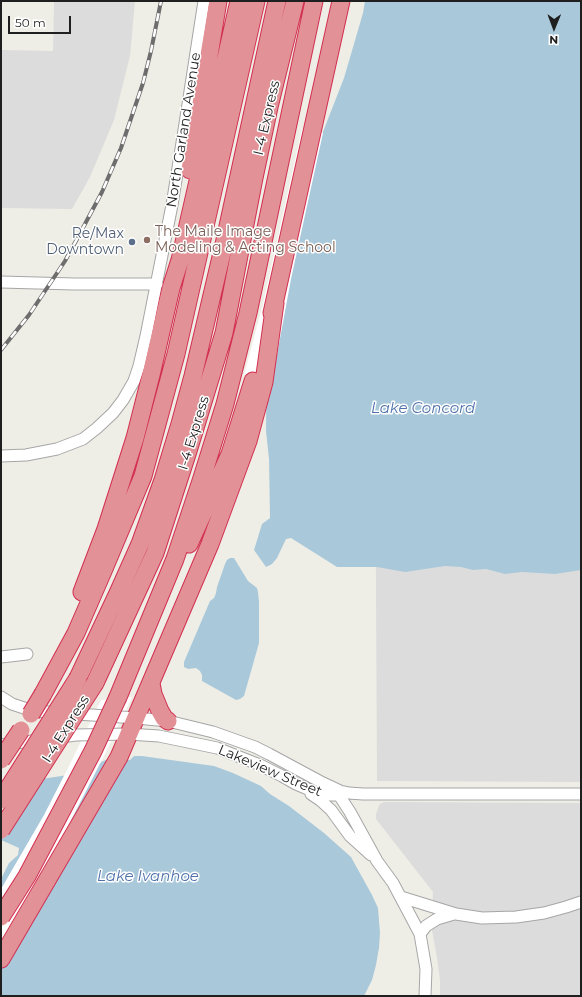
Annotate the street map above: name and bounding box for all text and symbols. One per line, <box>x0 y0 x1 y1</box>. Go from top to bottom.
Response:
scale bar <box>10 8 73 34</box>
north arrow <box>534 8 574 48</box>
text: 50 m <box>15 15 46 30</box>
text: N <box>549 33 558 47</box>
street label: North Garland Avenue <box>163 51 205 209</box>
street label: I-4 Express <box>250 79 284 157</box>
place label: The Maile Image Modeling & Acting School <box>155 224 336 256</box>
place label: Re/Max Downtown <box>46 226 124 258</box>
marker: The Maile Image Modeling & Acting School <box>142 235 152 245</box>
marker: Re/Max Downtown <box>127 237 137 247</box>
street label: I-4 Express <box>175 394 213 472</box>
water label: Lake Concord <box>371 400 475 418</box>
street label: I-4 Express <box>39 692 93 766</box>
street label: Lakeview Street <box>216 742 324 800</box>
water label: Lake Ivanhoe <box>97 868 199 886</box>

